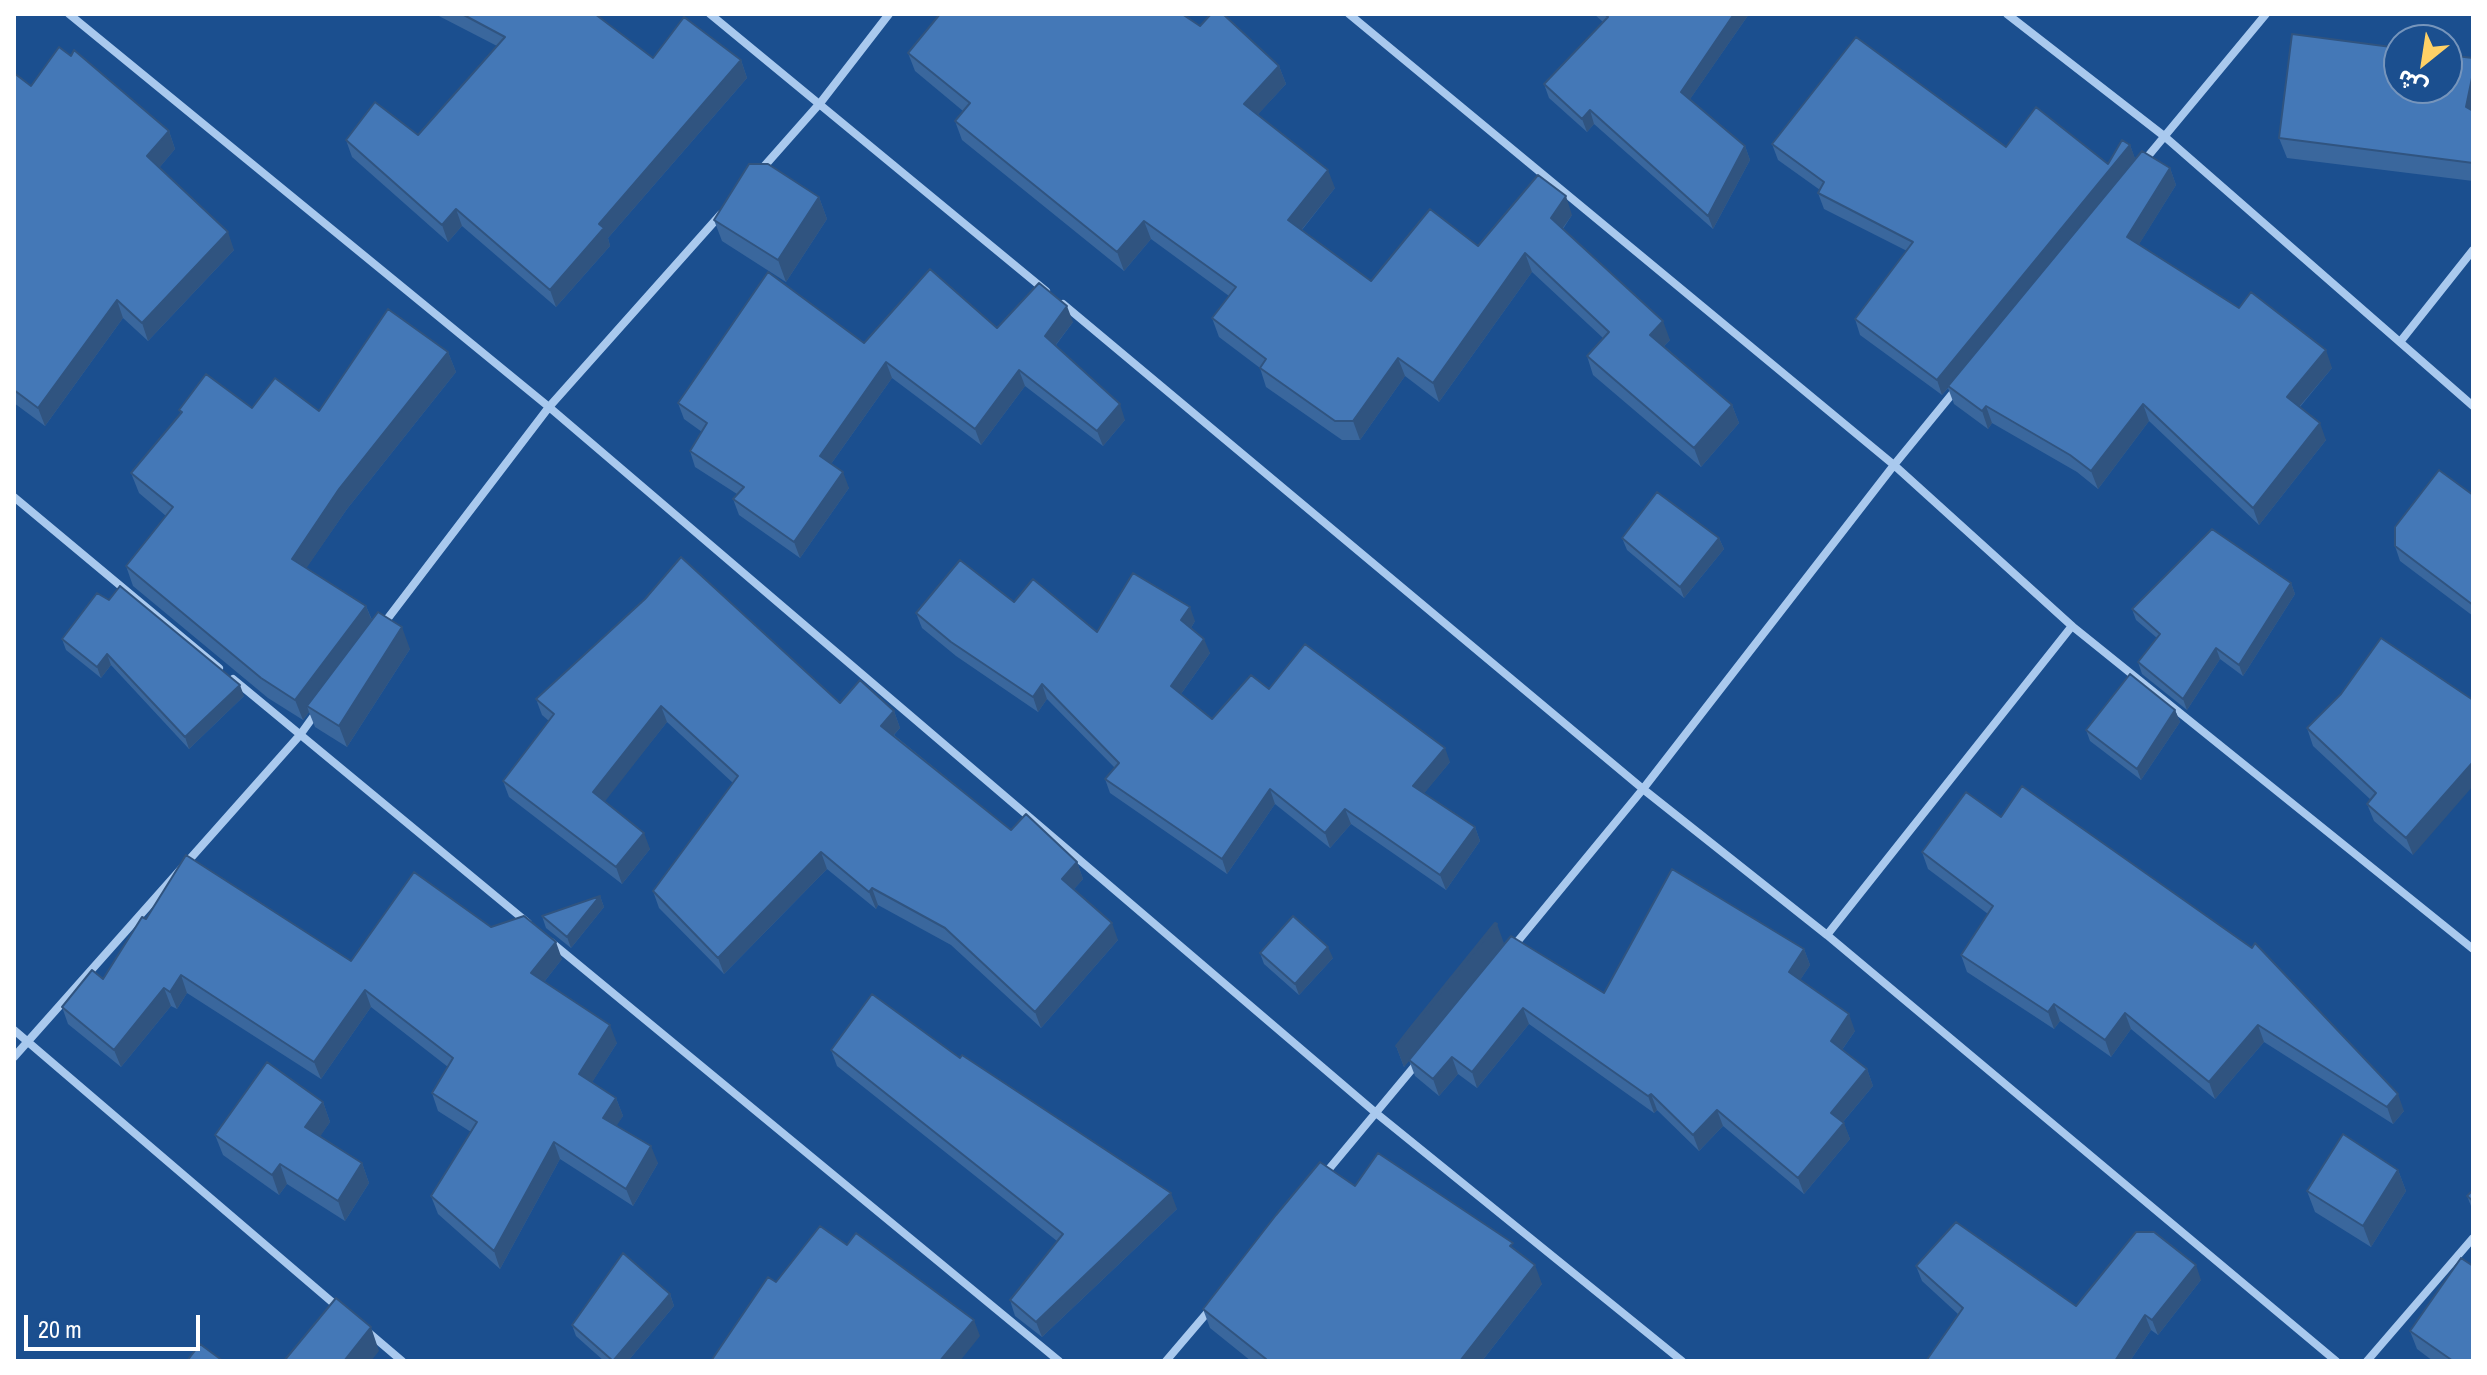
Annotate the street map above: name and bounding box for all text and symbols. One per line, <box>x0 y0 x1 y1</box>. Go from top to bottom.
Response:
north arrow <box>2383 24 2463 104</box>
text: ش <box>2391 63 2433 104</box>
scale bar <box>28 1299 204 1349</box>
text: 20 m <box>38 1313 82 1345</box>

